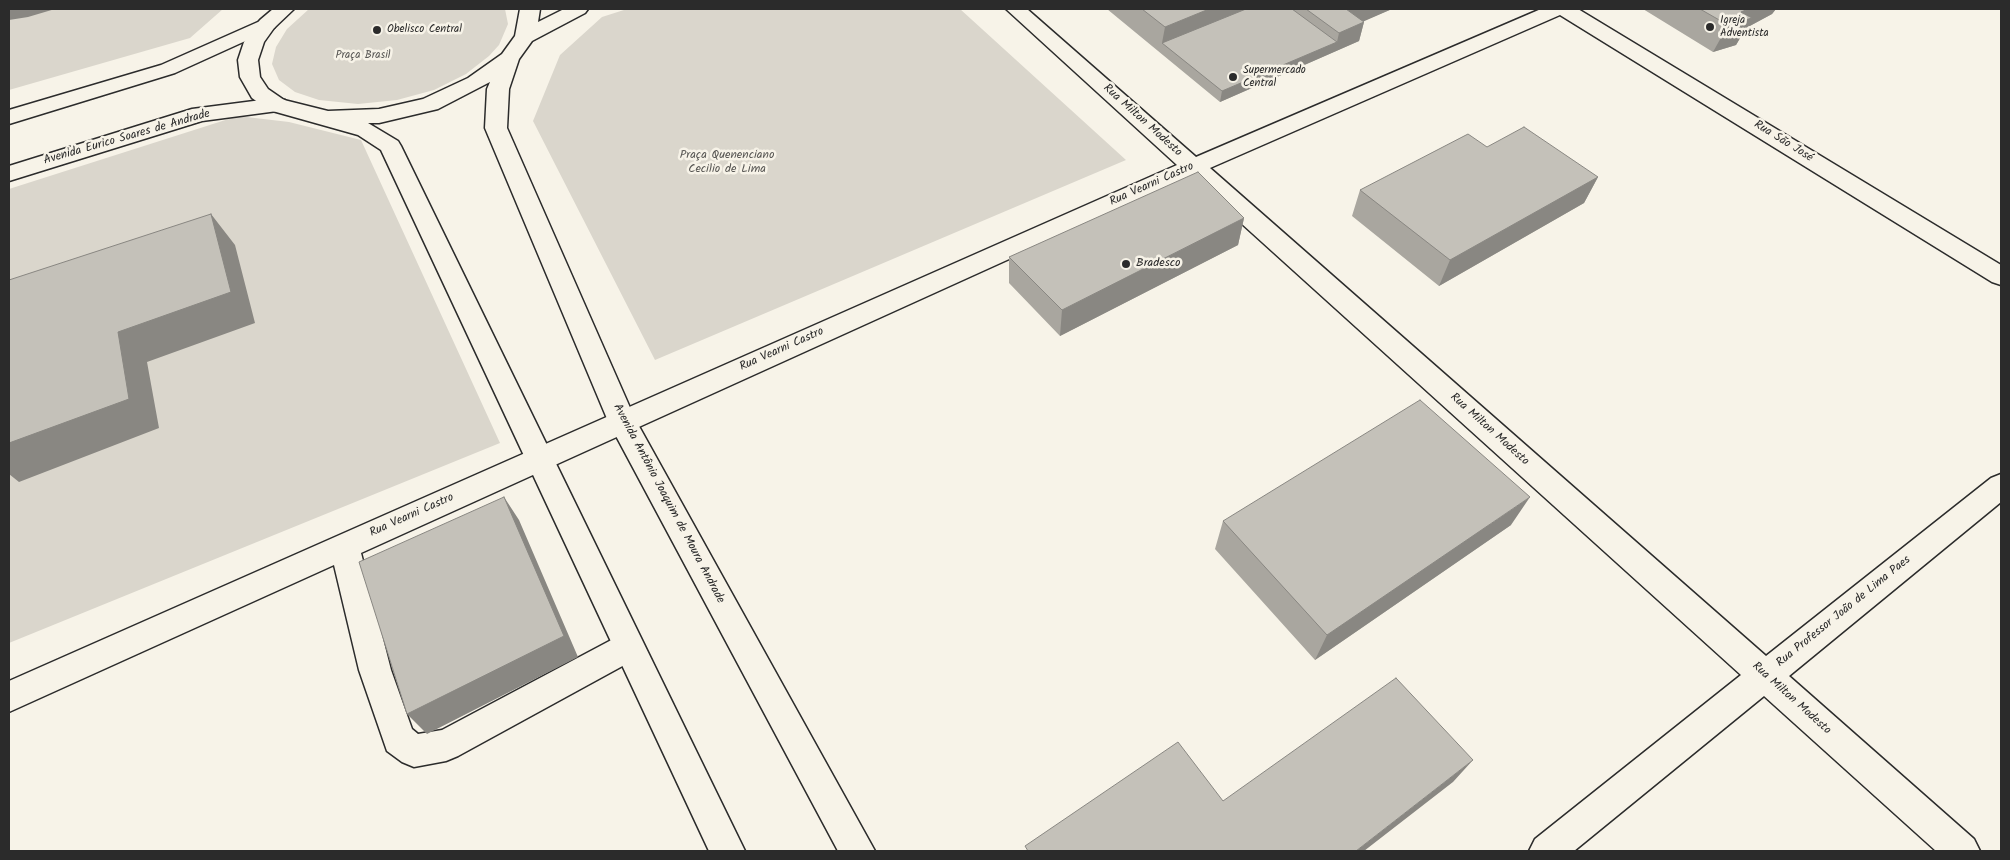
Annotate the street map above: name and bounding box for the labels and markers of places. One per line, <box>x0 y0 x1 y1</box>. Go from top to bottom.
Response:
place label: Igreja Adventista <box>1720 14 1769 40</box>
marker: Igreja Adventista <box>1704 21 1716 33</box>
place label: Obelisco Central <box>387 23 462 37</box>
marker: Obelisco Central <box>371 24 383 36</box>
place label: Supermercado Central <box>1243 64 1306 90</box>
marker: Supermercado Central <box>1227 71 1239 83</box>
place label: Bradesco <box>1136 257 1181 271</box>
marker: Bradesco <box>1120 258 1132 270</box>

